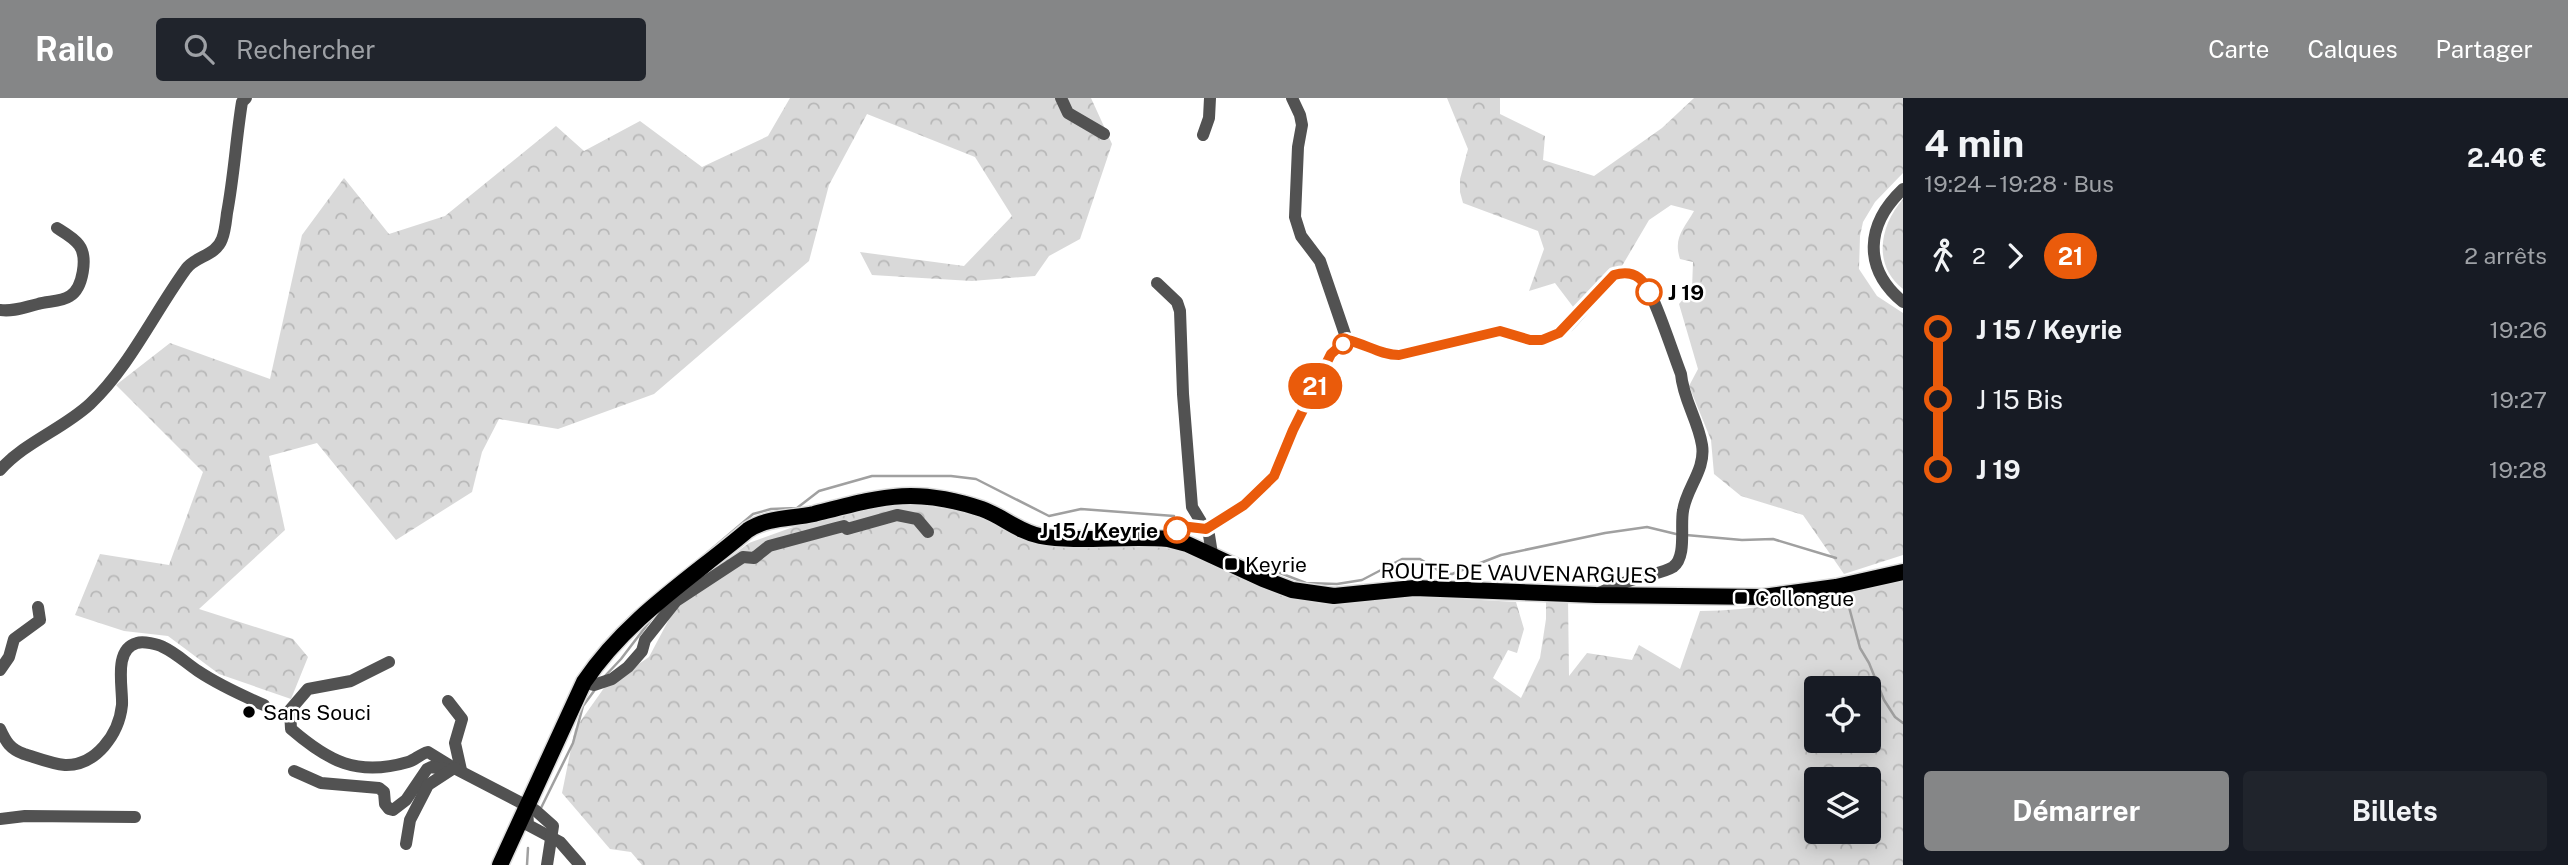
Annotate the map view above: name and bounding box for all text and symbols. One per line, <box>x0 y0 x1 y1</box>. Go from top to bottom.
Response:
search box <box>156 18 646 81</box>
text: Railo <box>35 30 114 68</box>
icon: search <box>180 30 218 68</box>
text: Rechercher <box>236 34 375 65</box>
text: Carte <box>2208 35 2269 63</box>
text: Calques <box>2307 35 2398 63</box>
text: Partager <box>2436 35 2533 63</box>
text: 4 min <box>1924 121 2024 166</box>
text: 2.40 € <box>2467 142 2547 173</box>
text: 19:24 – 19:28 · Bus <box>1924 170 2114 197</box>
icon: walk <box>1924 237 1962 275</box>
icon: forward <box>1996 237 2034 275</box>
text: 2 <box>1972 242 1986 269</box>
text: 21 <box>2058 242 2083 270</box>
text: 2 arrêts <box>2464 242 2547 269</box>
marker: J 19 <box>1636 279 1662 305</box>
place label: J 19 <box>1668 280 1704 305</box>
text: J 15 / Keyrie <box>1976 314 2122 345</box>
text: 19:26 <box>2490 316 2547 343</box>
unlabelled marker <box>1333 334 1353 354</box>
line badge: 21 <box>1284 363 1346 409</box>
text: 21 <box>1302 372 1328 400</box>
text: J 15 Bis <box>1976 384 2063 415</box>
text: 19:27 <box>2490 386 2547 413</box>
text: J 19 <box>1976 454 2021 485</box>
text: 19:28 <box>2489 456 2547 483</box>
marker: J 15 / Keyrie <box>1164 517 1190 543</box>
place label: J 15 / Keyrie <box>1040 518 1158 543</box>
place label: Keyrie <box>1245 552 1307 577</box>
marker: Keyrie <box>1223 556 1239 572</box>
street label: ROUTE DE VAUVENARGUES <box>1381 558 1657 588</box>
place label: Collongue <box>1755 586 1854 611</box>
marker: Collongue <box>1733 590 1749 606</box>
map controls <box>1804 676 1881 844</box>
button: locate <box>1804 676 1881 753</box>
place label: Sans Souci <box>263 700 371 725</box>
marker: Sans Souci <box>241 704 257 720</box>
button: layers <box>1804 767 1881 844</box>
button: Démarrer <box>1924 771 2229 851</box>
button: Billets <box>2243 771 2547 851</box>

